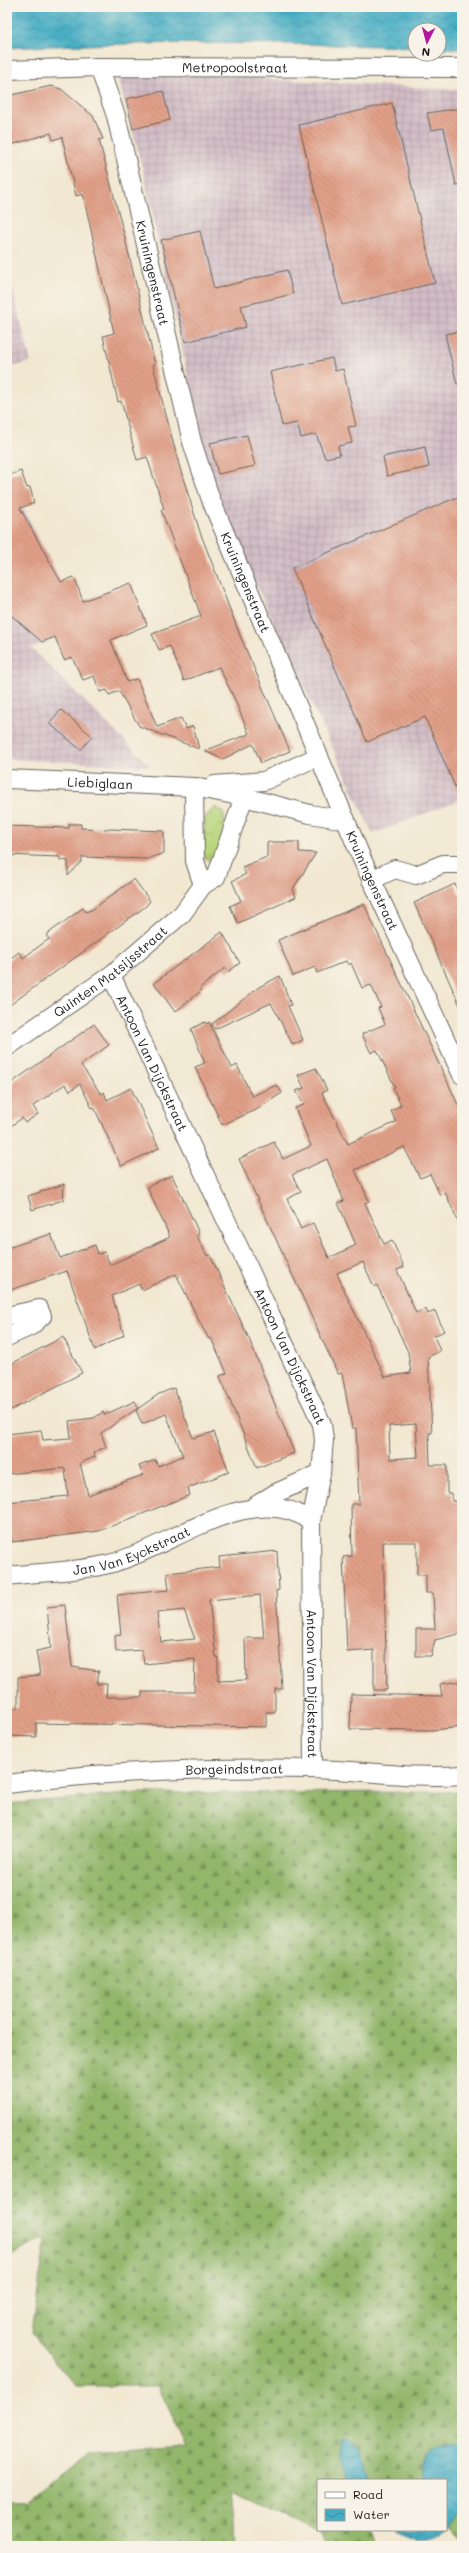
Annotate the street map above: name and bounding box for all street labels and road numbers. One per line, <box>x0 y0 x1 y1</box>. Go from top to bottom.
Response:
street label: Metropoolstraat <box>182 58 288 76</box>
street label: Kruiningenstraat <box>133 219 174 327</box>
street label: Kruiningenstraat <box>217 529 275 635</box>
street label: Liebiglaan <box>67 773 133 792</box>
street label: Kruiningenstraat <box>343 828 403 933</box>
street label: Quinten Matsijsstraat <box>50 922 170 1020</box>
street label: Antoon Van Dijckstraat <box>113 992 192 1134</box>
street label: Antoon Van Dijckstraat <box>251 1285 330 1427</box>
street label: Jan Van Eyckstraat <box>72 1522 193 1578</box>
street label: Antoon Van Dijckstraat <box>304 1609 322 1758</box>
street label: Borgeindstraat <box>185 1760 284 1778</box>

